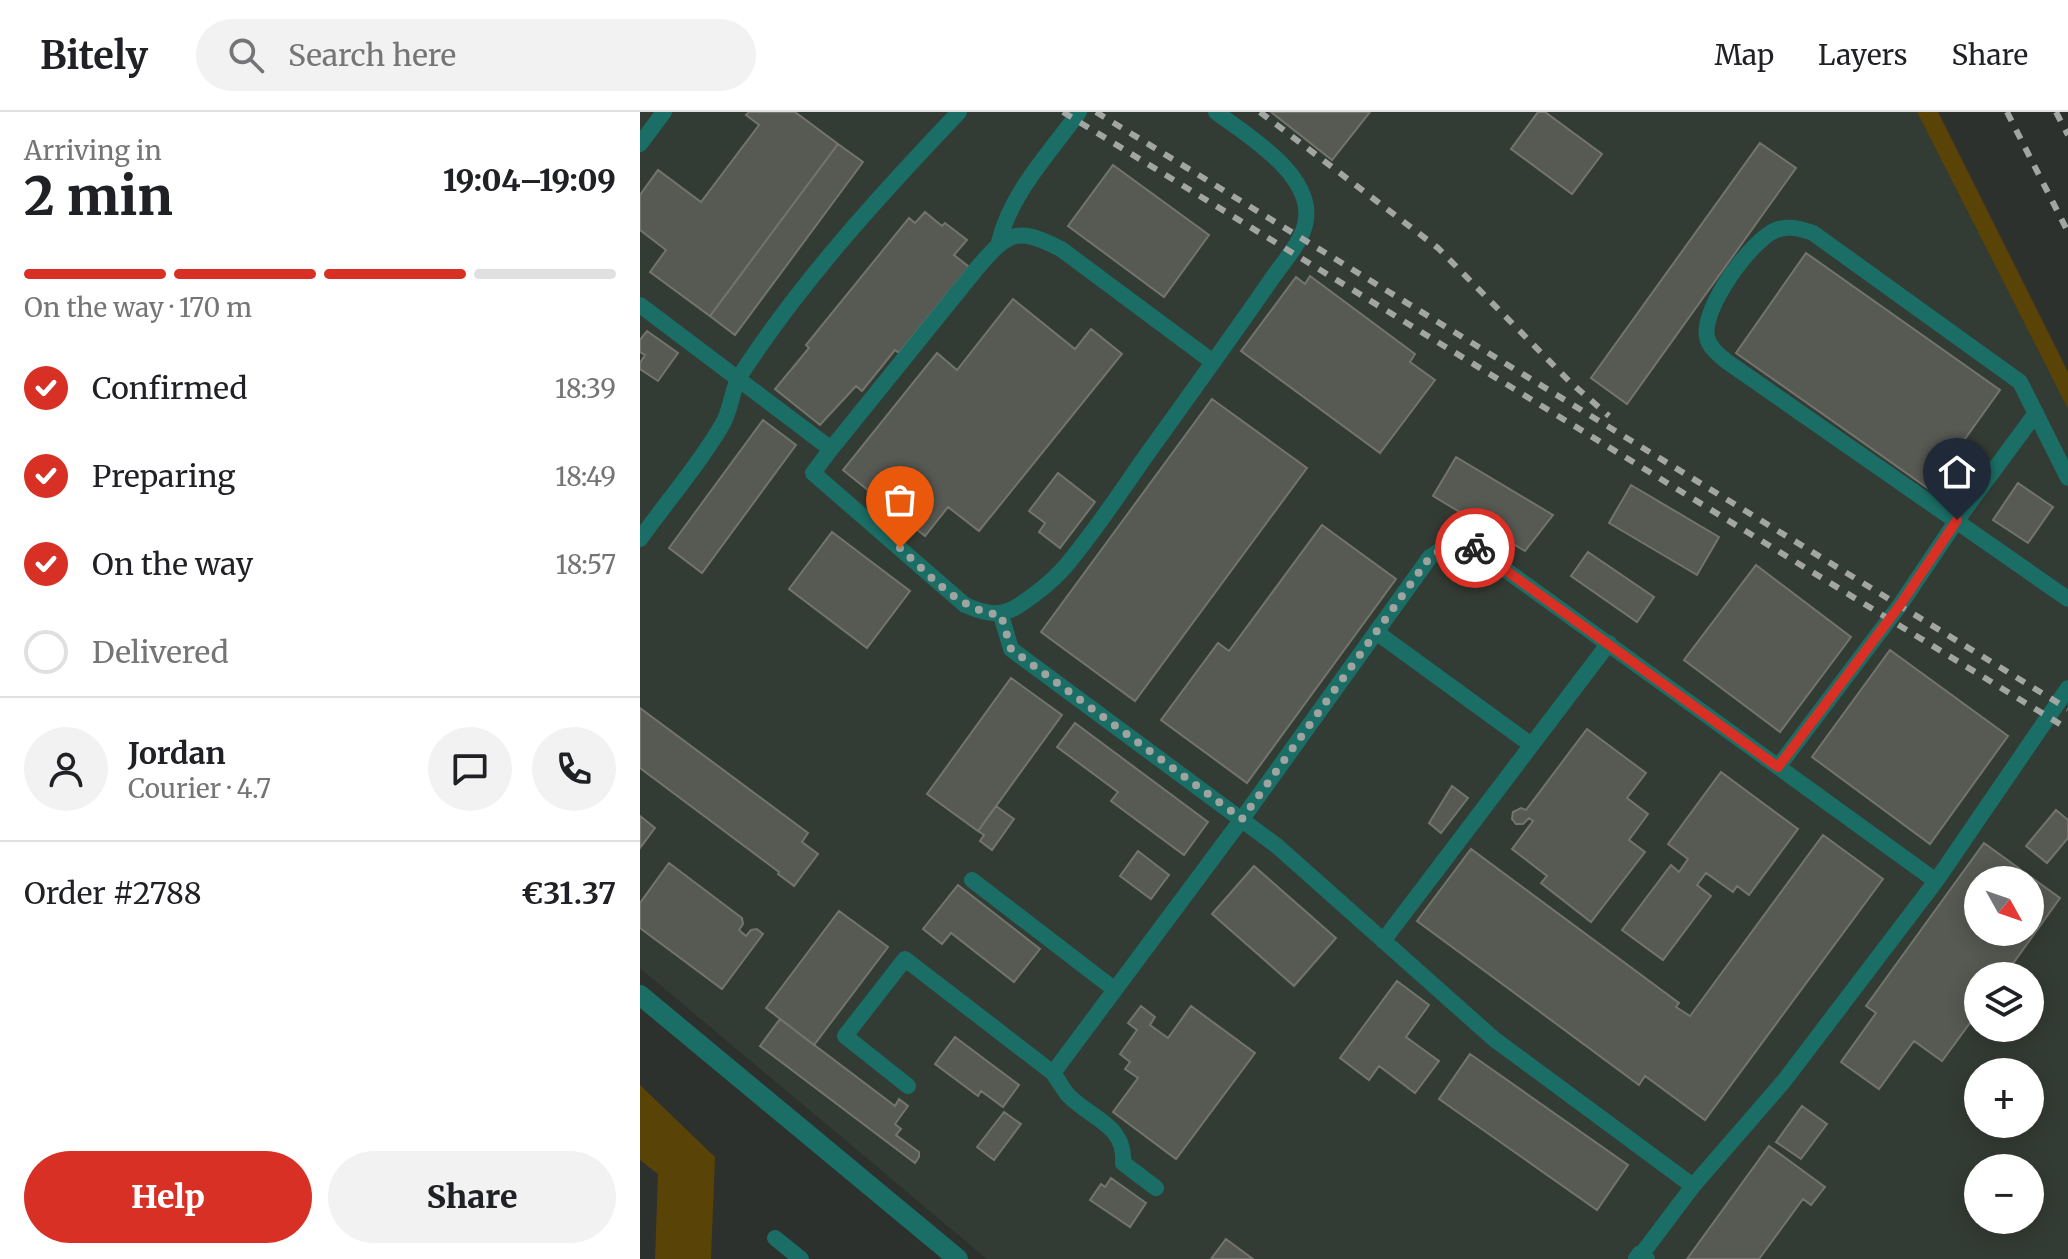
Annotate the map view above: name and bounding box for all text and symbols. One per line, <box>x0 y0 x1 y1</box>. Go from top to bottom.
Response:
search box <box>196 19 756 91</box>
text: Bitely <box>40 32 148 79</box>
icon: search <box>224 33 268 77</box>
text: Search here <box>288 36 456 74</box>
text: Map <box>1714 37 1774 73</box>
text: Layers <box>1818 37 1907 73</box>
text: Share <box>1951 37 2028 73</box>
text: Arriving in <box>24 134 162 167</box>
text: 19:04–19:09 <box>443 161 616 199</box>
text: 2 min <box>24 164 173 229</box>
text: On the way · 170 m <box>24 291 252 324</box>
icon: check <box>24 366 68 410</box>
text: Confirmed <box>92 369 247 407</box>
text: 18:39 <box>555 372 616 405</box>
pin <box>1923 438 1991 520</box>
icon: home <box>1935 450 1979 494</box>
icon: check <box>24 454 68 498</box>
text: Preparing <box>92 457 235 495</box>
text: 18:49 <box>555 460 616 493</box>
pin <box>866 466 934 548</box>
icon: bag <box>878 478 922 522</box>
courier <box>1435 508 1515 588</box>
icon: bike <box>1453 526 1497 570</box>
icon: check <box>24 542 68 586</box>
text: On the way <box>92 545 253 583</box>
text: 18:57 <box>556 548 616 581</box>
text: Delivered <box>92 633 229 671</box>
button: person <box>24 727 108 811</box>
button: chat <box>428 727 512 811</box>
button: phone <box>532 727 616 811</box>
text: Jordan <box>128 734 226 772</box>
text: Courier · 4.7 <box>128 772 271 805</box>
north arrow <box>1964 866 2044 946</box>
map controls <box>1964 866 2044 1234</box>
text: Order #2788 <box>24 874 202 912</box>
text: €31.37 <box>521 874 616 912</box>
button: layers <box>1964 962 2044 1042</box>
button: + <box>1964 1058 2044 1138</box>
button: Help <box>24 1151 312 1243</box>
button: Share <box>328 1151 616 1243</box>
button: − <box>1964 1154 2044 1234</box>

